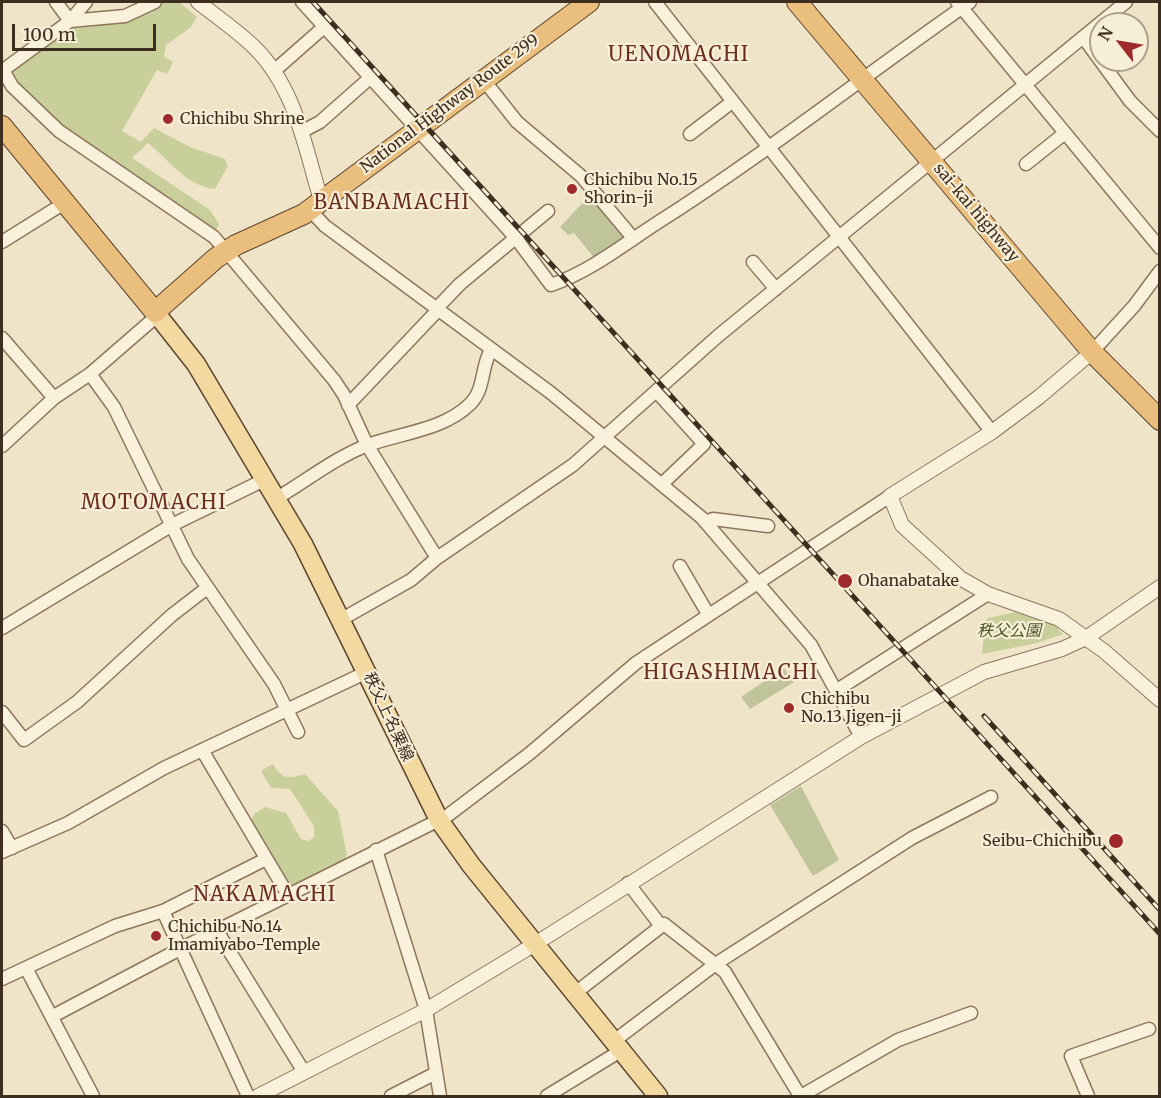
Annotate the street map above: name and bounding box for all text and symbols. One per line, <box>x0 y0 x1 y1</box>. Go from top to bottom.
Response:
scale bar <box>15 12 159 50</box>
north arrow <box>1089 12 1149 72</box>
text: 100 m <box>23 23 76 46</box>
text: N <box>1093 23 1117 44</box>
street label: National Highway Route 299 <box>357 31 543 177</box>
district label: UENOMACHI <box>608 43 750 67</box>
place label: Chichibu Shrine <box>180 109 304 129</box>
marker: Chichibu Shrine <box>161 112 175 126</box>
street label: sai-kai highway <box>929 160 1023 266</box>
place label: Chichibu No.15 Shorin-ji <box>584 170 698 208</box>
marker: Chichibu No.15 Shorin-ji <box>565 182 579 196</box>
district label: BANBAMACHI <box>313 191 471 215</box>
district label: MOTOMACHI <box>81 491 227 515</box>
place label: Ohanabatake <box>858 571 959 591</box>
marker: Ohanabatake <box>836 572 854 590</box>
park label: 秩父公園 <box>977 621 1041 641</box>
district label: HIGASHIMACHI <box>643 661 819 685</box>
street label: 秩父上名栗線 <box>359 669 417 765</box>
place label: Chichibu No.13 Jigen-ji <box>801 689 902 727</box>
marker: Chichibu No.13 Jigen-ji <box>782 701 796 715</box>
place label: Seibu-Chichibu <box>982 831 1102 851</box>
marker: Seibu-Chichibu <box>1107 832 1125 850</box>
district label: NAKAMACHI <box>193 883 337 907</box>
place label: Chichibu No.14 Imamiyabo-Temple <box>168 917 320 955</box>
marker: Chichibu No.14 Imamiyabo-Temple <box>149 929 163 943</box>

